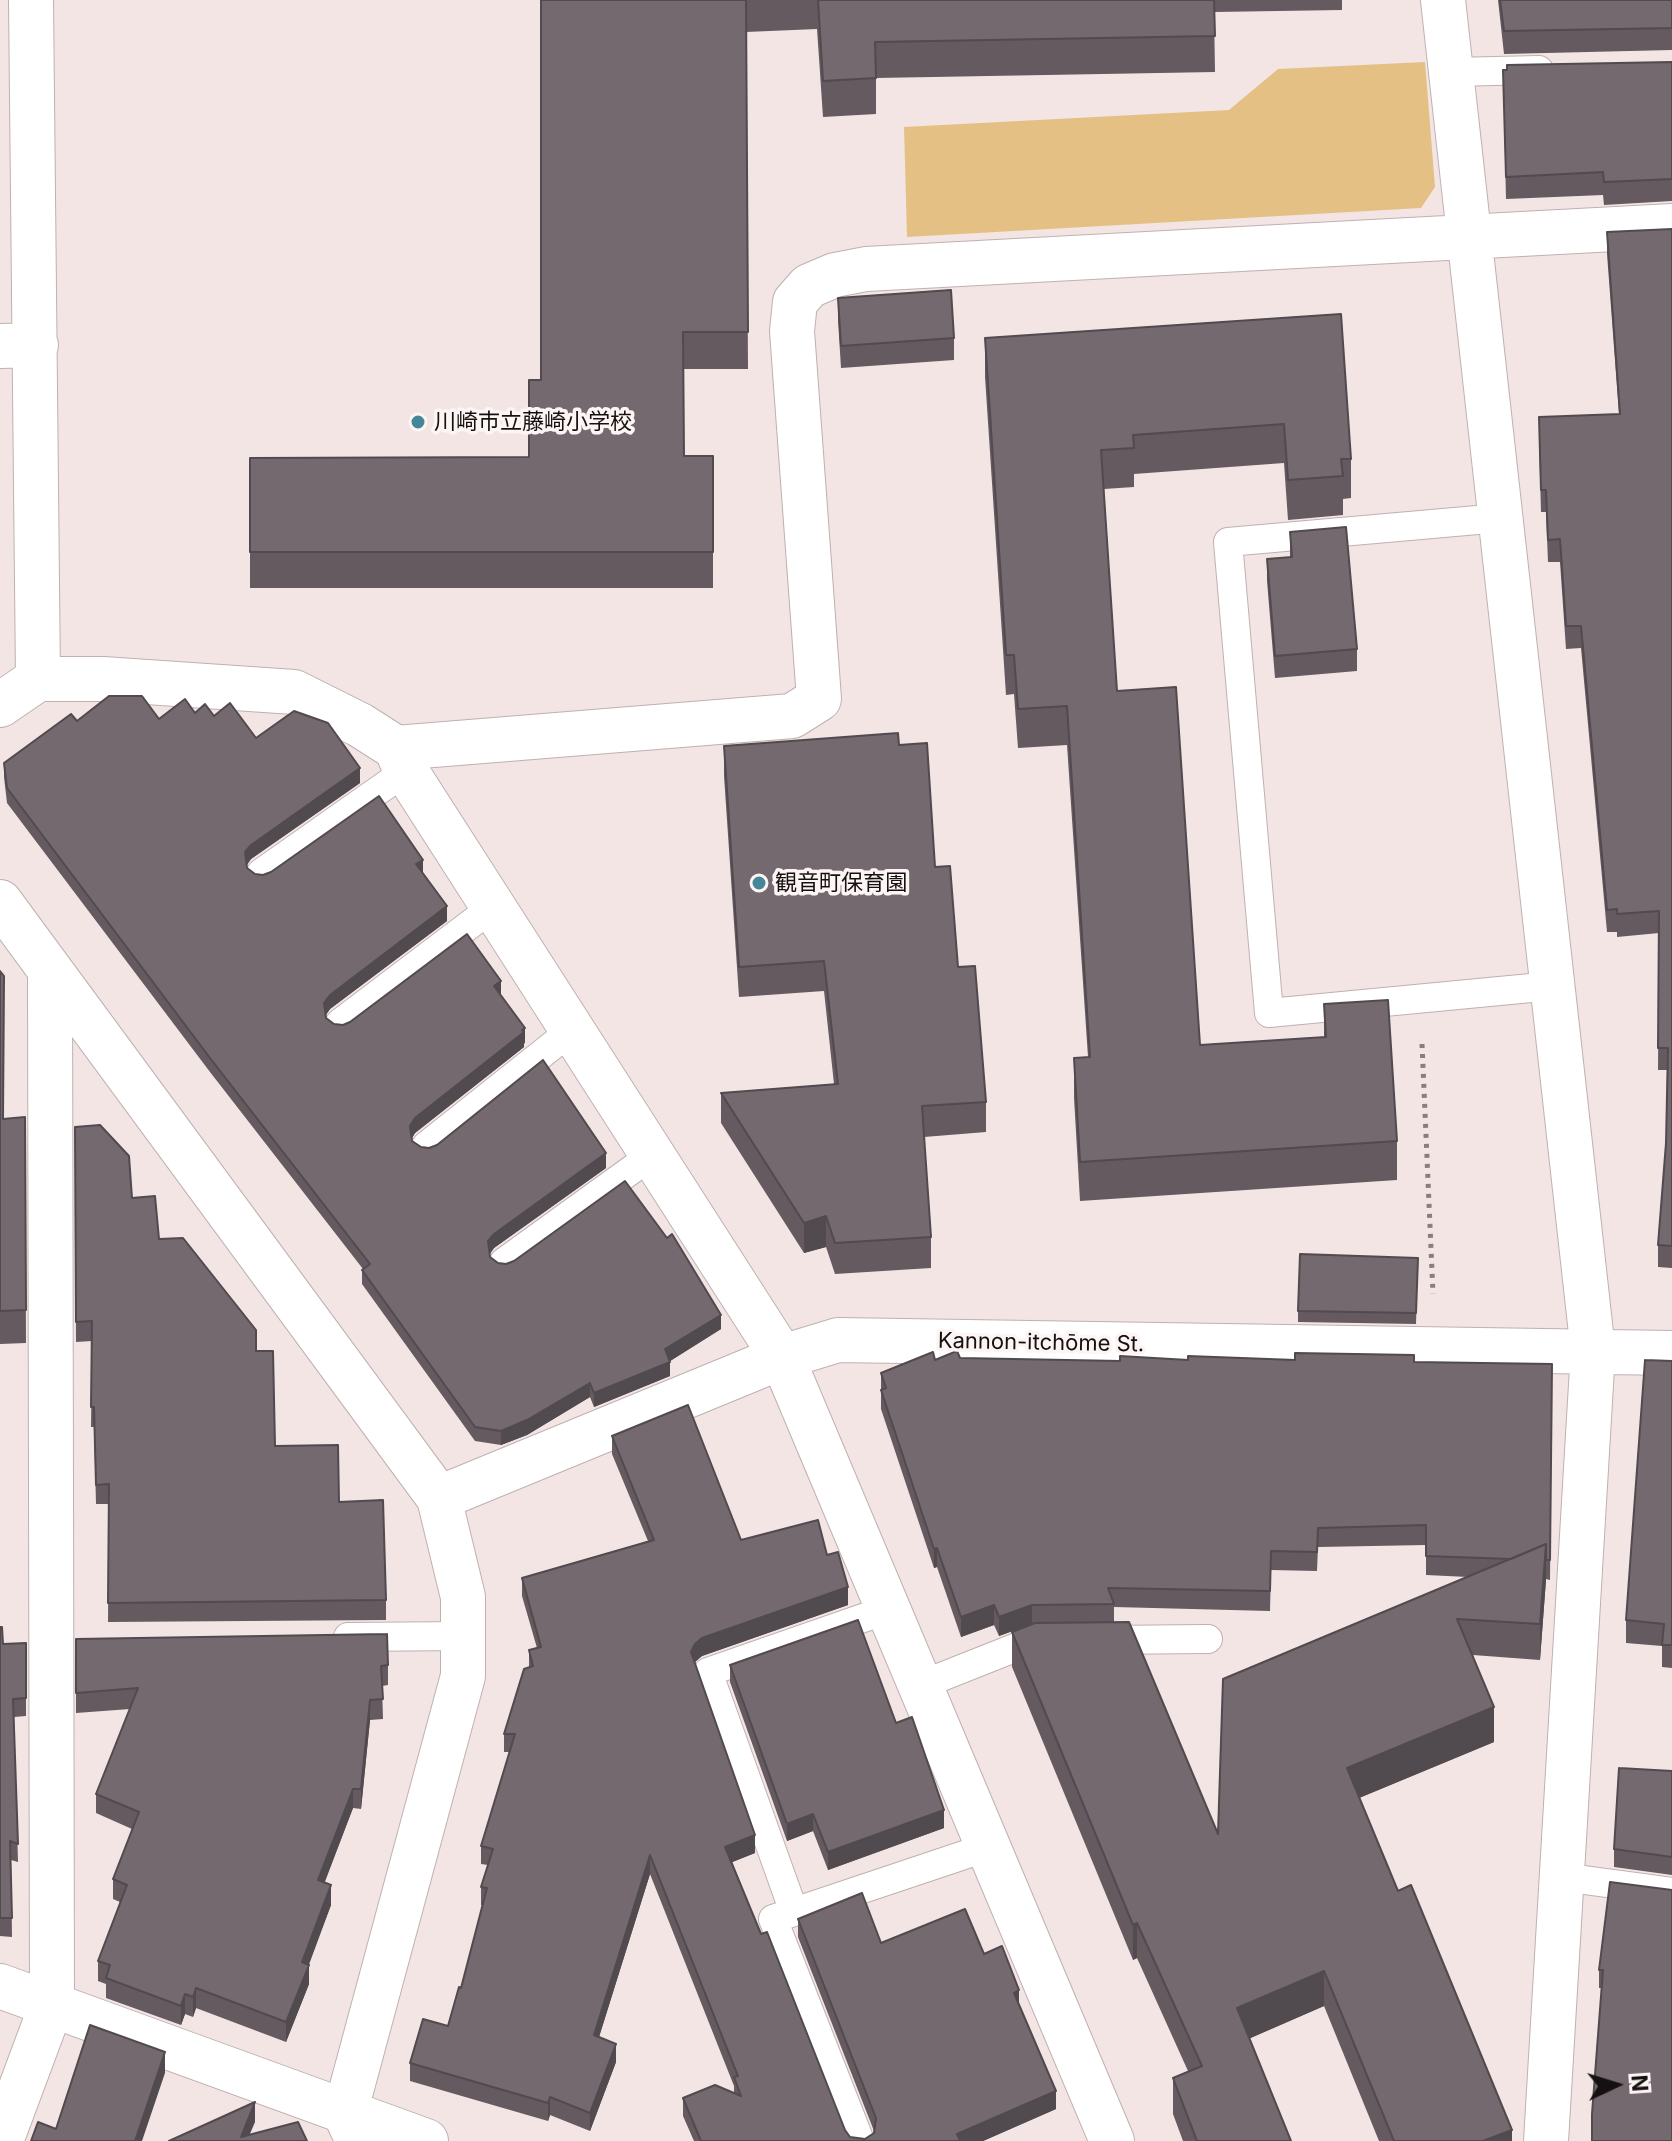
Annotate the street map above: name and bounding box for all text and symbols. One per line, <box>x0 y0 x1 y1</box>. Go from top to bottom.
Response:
place label: 川崎市立藤崎小学校 <box>434 409 632 435</box>
marker: 川崎市立藤崎小学校 <box>409 413 427 431</box>
place label: 観音町保育園 <box>775 870 907 896</box>
marker: 観音町保育園 <box>750 874 768 892</box>
street label: Kannon-itchōme St. <box>938 1328 1144 1358</box>
north arrow <box>1576 2045 1656 2125</box>
text: N <box>1626 2074 1653 2093</box>

